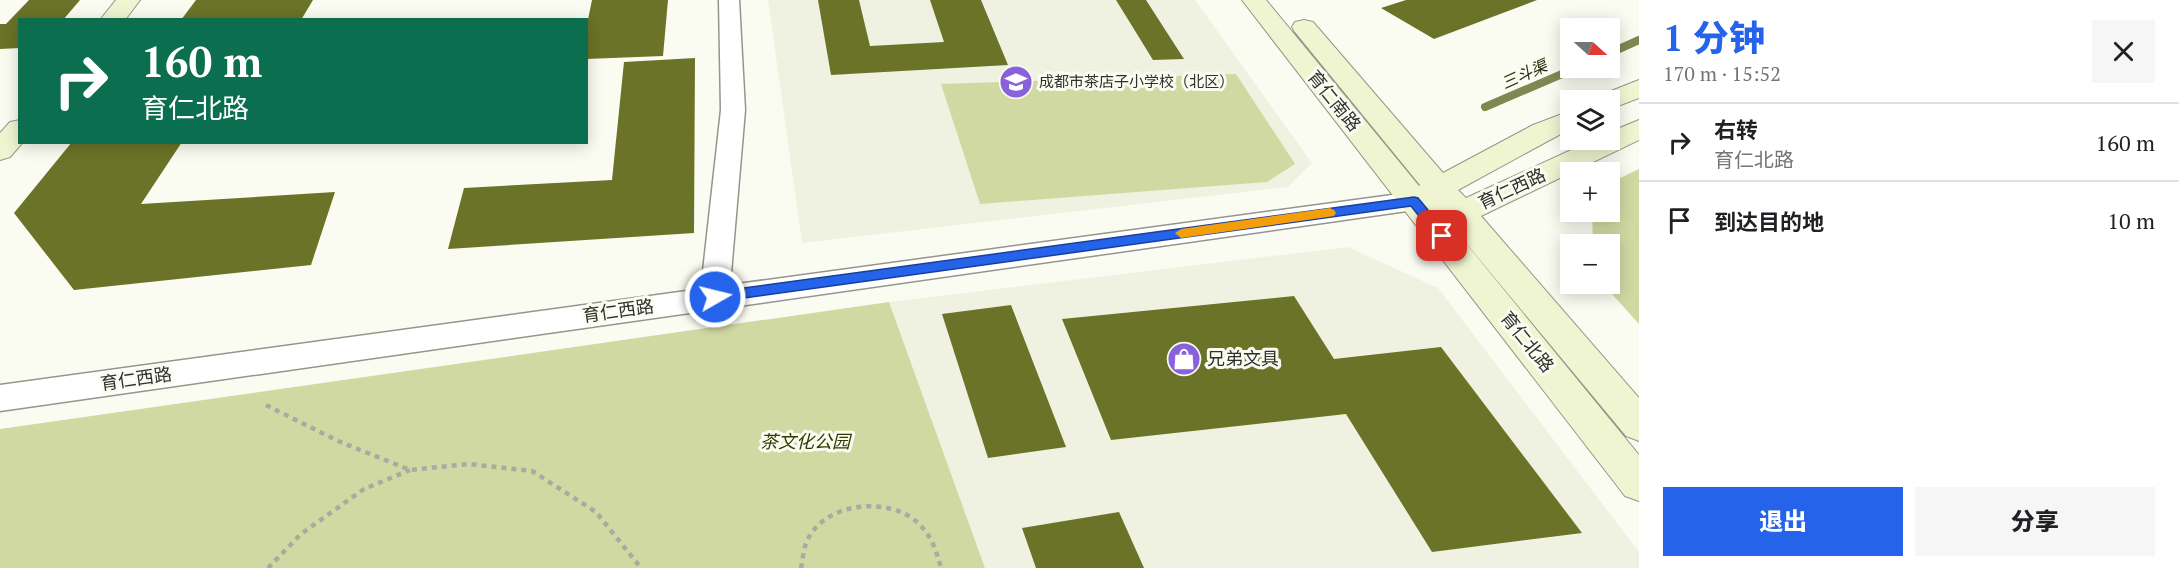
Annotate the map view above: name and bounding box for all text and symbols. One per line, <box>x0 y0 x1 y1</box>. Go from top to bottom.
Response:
text: 1 分钟 <box>1663 14 1765 61</box>
north arrow <box>1560 18 1620 78</box>
map controls <box>1560 18 1620 294</box>
button: close <box>2092 20 2155 83</box>
text: 160 m <box>141 33 262 89</box>
icon: right <box>42 42 120 120</box>
water label: 三斗渠 <box>1498 53 1552 94</box>
text: 170 m · 15:52 <box>1663 60 1781 87</box>
school or university icon: 成都市茶店子小学校（北区） <box>998 64 1034 100</box>
street label: 育仁南路 <box>1303 65 1367 136</box>
place label: 成都市茶店子小学校（北区） <box>1039 71 1234 91</box>
text: 育仁北路 <box>141 90 249 126</box>
button: layers <box>1560 90 1620 150</box>
text: 右转 <box>1714 115 1758 144</box>
icon: right <box>1663 126 1696 159</box>
text: 160 m <box>2095 128 2155 157</box>
text: 育仁北路 <box>1714 146 1794 173</box>
street label: 育仁西路 <box>1474 162 1549 214</box>
button: + <box>1560 162 1620 222</box>
icon: arrive <box>1663 204 1696 237</box>
text: 10 m <box>2107 206 2155 235</box>
text: 到达目的地 <box>1714 207 1824 236</box>
pin <box>1416 210 1467 261</box>
icon: arrive <box>1425 219 1458 252</box>
button: − <box>1560 234 1620 294</box>
position arrow <box>683 265 747 329</box>
street label: 育仁西路 <box>581 293 655 327</box>
street label: 育仁北路 <box>1496 306 1560 377</box>
shop icon: 兄弟文具 <box>1166 341 1202 377</box>
place label: 兄弟文具 <box>1207 346 1279 370</box>
street label: 育仁西路 <box>99 361 173 395</box>
park label: 茶文化公园 <box>760 429 853 453</box>
button: 退出 <box>1663 487 1903 556</box>
button: 分享 <box>1915 487 2155 556</box>

